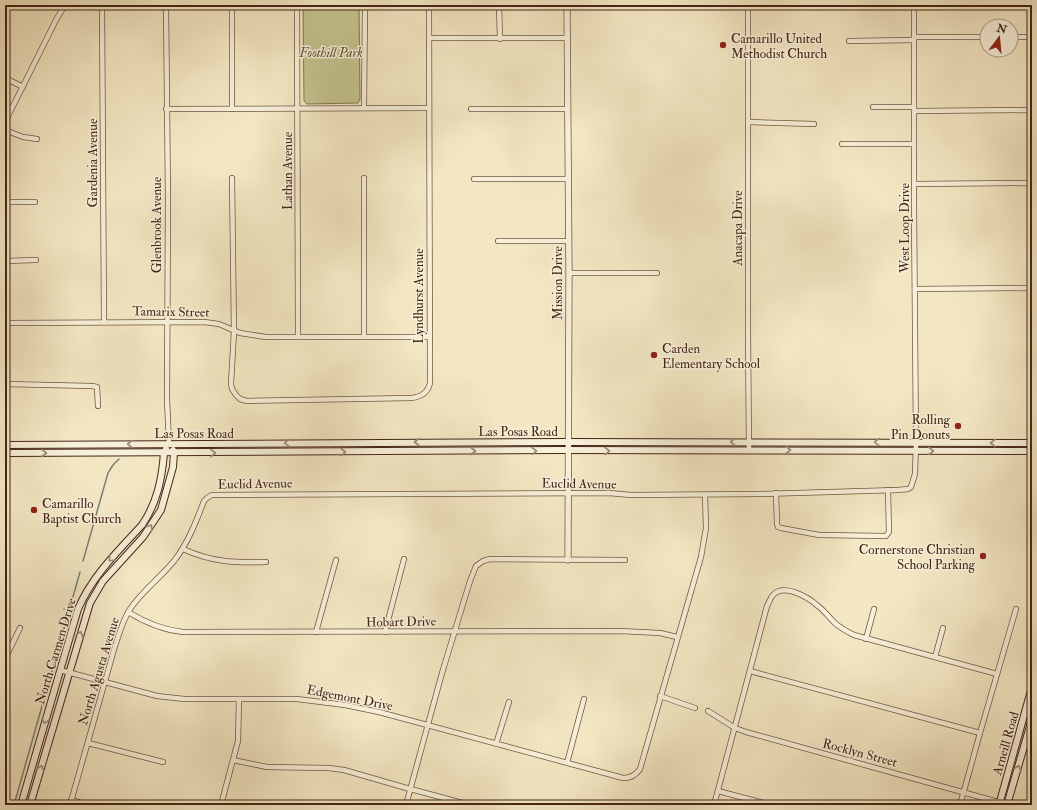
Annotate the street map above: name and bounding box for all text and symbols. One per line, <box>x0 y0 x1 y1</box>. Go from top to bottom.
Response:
north arrow <box>979 18 1019 58</box>
text: N <box>994 21 1009 37</box>
place label: Camarillo United Methodist Church <box>731 31 827 62</box>
marker: Camarillo United Methodist Church <box>718 40 728 50</box>
park label: Foothill Park <box>298 45 363 61</box>
street label: Gardenia Avenue <box>85 118 101 207</box>
street label: Lathan Avenue <box>280 131 296 210</box>
street label: Glenbrook Avenue <box>149 176 165 273</box>
street label: West Loop Drive <box>897 182 914 274</box>
street label: Anacapa Drive <box>730 190 747 267</box>
street label: Mission Drive <box>550 246 566 320</box>
street label: Lyndhurst Avenue <box>411 248 428 344</box>
street label: Tamarix Street <box>132 303 210 321</box>
place label: Carden Elementary School <box>662 341 761 373</box>
marker: Carden Elementary School <box>649 350 659 360</box>
place label: Rolling Pin Donuts <box>891 412 951 443</box>
marker: Rolling Pin Donuts <box>953 421 963 431</box>
street label: Las Posas Road <box>478 424 558 440</box>
street label: Las Posas Road <box>154 426 234 442</box>
one-way arrow <box>414 438 420 446</box>
one-way arrow <box>730 438 736 446</box>
one-way arrow <box>874 438 880 446</box>
one-way arrow <box>284 439 290 447</box>
one-way arrow <box>990 439 996 447</box>
one-way arrow <box>127 440 133 448</box>
one-way arrow <box>785 446 791 454</box>
one-way arrow <box>470 447 476 455</box>
one-way arrow <box>531 447 537 455</box>
one-way arrow <box>604 447 610 455</box>
one-way arrow <box>928 447 934 455</box>
one-way arrow <box>340 448 346 456</box>
one-way arrow <box>41 449 47 457</box>
one-way arrow <box>210 449 216 457</box>
street label: Euclid Avenue <box>217 475 293 493</box>
street label: Euclid Avenue <box>541 475 617 493</box>
place label: Camarillo Baptist Church <box>42 496 122 528</box>
marker: Camarillo Baptist Church <box>29 505 39 515</box>
one-way arrow <box>145 524 153 531</box>
place label: Cornerstone Christian School Parking <box>859 542 976 573</box>
marker: Cornerstone Christian School Parking <box>978 551 988 561</box>
one-way arrow <box>108 554 115 562</box>
street label: North Carmen Drive <box>32 596 80 706</box>
street label: Hobart Drive <box>366 613 437 631</box>
street label: North Agusta Avenue <box>75 615 123 727</box>
one-way arrow <box>75 631 83 637</box>
street label: Edgemont Drive <box>305 682 395 714</box>
street label: Arneill Road <box>989 709 1023 778</box>
one-way arrow <box>41 717 50 724</box>
street label: Rocklyn Street <box>820 735 899 772</box>
one-way arrow <box>36 764 45 771</box>
one-way arrow <box>1013 764 1022 771</box>

